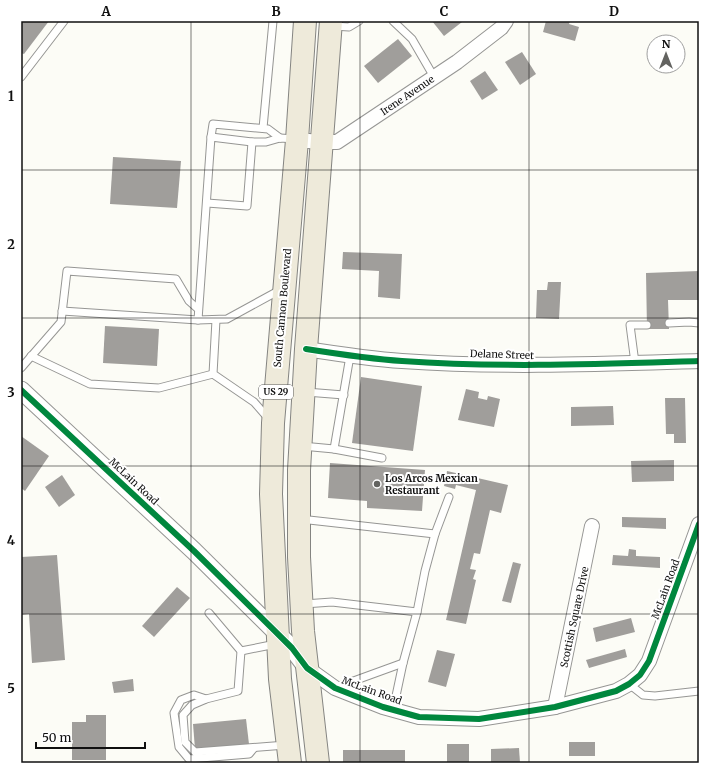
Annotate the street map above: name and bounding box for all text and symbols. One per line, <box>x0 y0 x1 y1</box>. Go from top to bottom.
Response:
text: A <box>100 3 111 20</box>
text: B <box>271 3 281 20</box>
text: C <box>440 3 449 20</box>
text: D <box>609 3 619 20</box>
north arrow <box>646 34 686 74</box>
text: N <box>662 37 671 51</box>
street label: Irene Avenue <box>378 73 437 118</box>
text: 1 <box>8 88 14 105</box>
text: 2 <box>7 236 15 253</box>
street label: South Cannon Boulevard <box>271 248 294 368</box>
street label: Delane Street <box>470 347 534 362</box>
text: 3 <box>7 384 15 401</box>
road number: US 29 <box>259 385 293 399</box>
street label: McLain Road <box>106 455 161 508</box>
place label: Los Arcos Mexican Restaurant <box>385 472 478 497</box>
marker: Los Arcos Mexican Restaurant <box>372 479 382 489</box>
text: 4 <box>7 532 16 549</box>
street label: McLain Road <box>649 557 682 621</box>
street label: Scottish Square Drive <box>557 565 592 669</box>
street label: McLain Road <box>340 674 404 707</box>
text: 5 <box>7 680 15 697</box>
scale bar <box>36 724 145 750</box>
text: 50 m <box>42 730 71 745</box>

